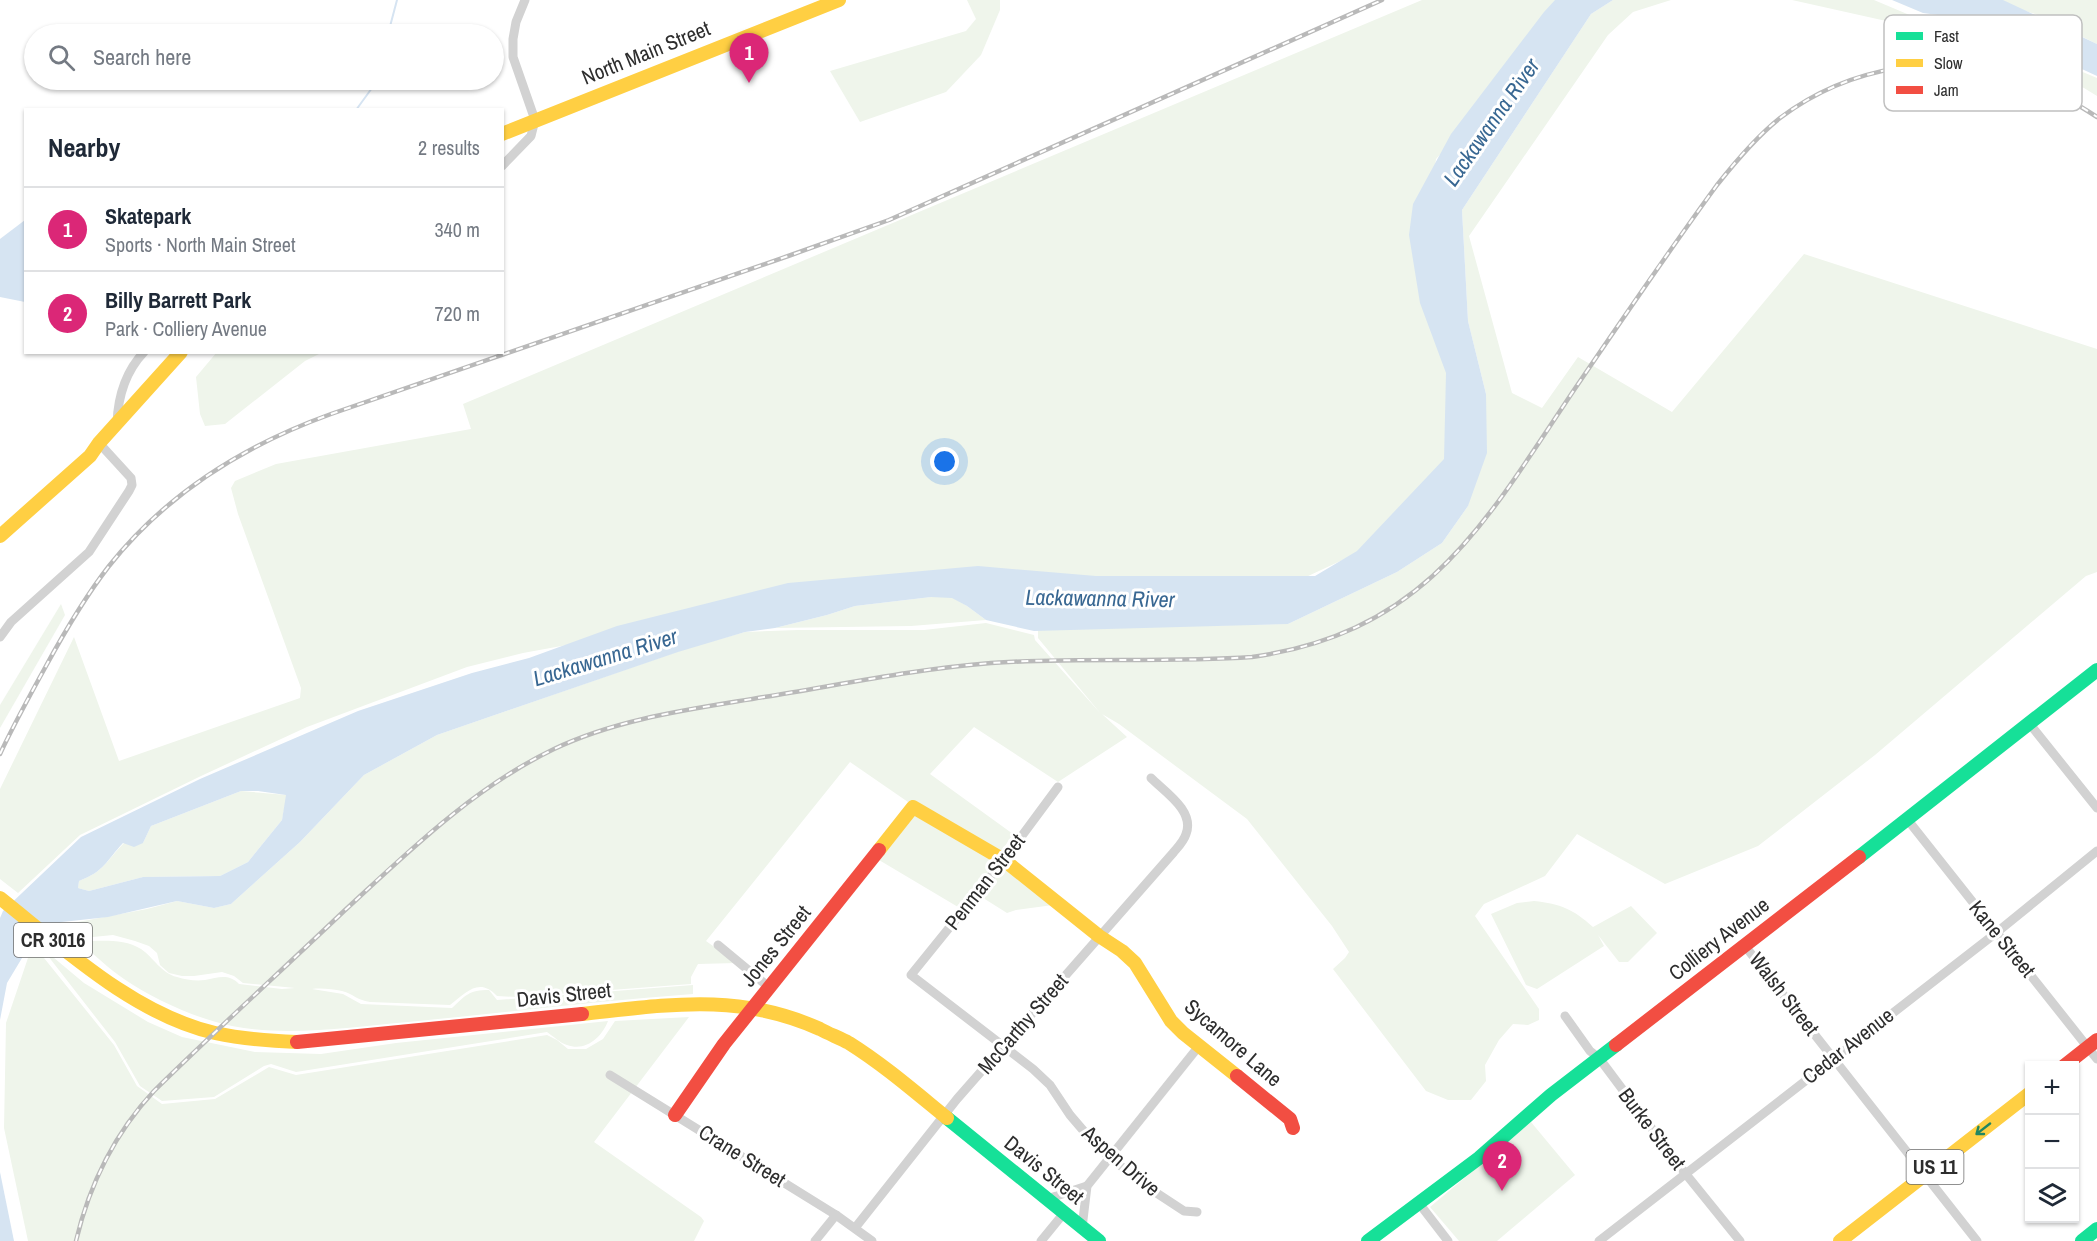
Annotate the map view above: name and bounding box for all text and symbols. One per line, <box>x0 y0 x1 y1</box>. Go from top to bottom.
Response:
street label: North Main Street <box>577 14 714 91</box>
legend <box>1884 15 2082 111</box>
search box <box>24 24 504 90</box>
text: Fast <box>1934 25 1959 47</box>
pin: 1 <box>730 34 768 83</box>
icon: search <box>45 41 78 74</box>
text: Search here <box>93 42 191 72</box>
water label: Lackawanna River <box>1436 51 1547 192</box>
text: Slow <box>1934 52 1963 74</box>
text: Jam <box>1934 79 1959 101</box>
text: Nearby <box>48 130 120 165</box>
text: 2 results <box>418 134 480 161</box>
text: Skatepark <box>105 201 191 231</box>
text: 1 <box>63 216 72 243</box>
text: 340 m <box>434 216 480 243</box>
text: Sports · North Main Street <box>105 231 296 258</box>
text: Billy Barrett Park <box>105 285 251 315</box>
text: 2 <box>63 300 72 327</box>
text: 720 m <box>434 300 480 327</box>
text: Park · Colliery Avenue <box>105 315 267 342</box>
your location <box>930 447 959 476</box>
water label: Lackawanna River <box>1025 582 1176 614</box>
water label: Lackawanna River <box>529 621 682 693</box>
street label: Penman Street <box>938 827 1032 936</box>
street label: Colliery Avenue <box>1662 890 1775 987</box>
street label: Kane Street <box>1963 894 2042 983</box>
street label: Jones Street <box>734 899 817 992</box>
road number: CR 3016 <box>14 923 92 957</box>
street label: Walsh Street <box>1743 946 1826 1041</box>
street label: McCarthy Street <box>971 967 1075 1080</box>
street label: Davis Street <box>515 975 613 1014</box>
street label: Sycamore Lane <box>1178 992 1288 1093</box>
street label: Cedar Avenue <box>1796 1001 1900 1091</box>
map controls <box>2025 1061 2079 1223</box>
button: + <box>2025 1061 2079 1115</box>
street label: Burke Street <box>1612 1082 1693 1176</box>
button: − <box>2025 1115 2079 1169</box>
street label: Crane Street <box>693 1117 792 1194</box>
street label: Aspen Drive <box>1075 1118 1167 1203</box>
one-way arrow <box>1976 1122 1992 1135</box>
street label: Davis Street <box>998 1129 1090 1211</box>
pin: 2 <box>1482 1142 1522 1191</box>
road number: US 11 <box>1906 1150 1964 1184</box>
button: layers <box>2025 1169 2079 1223</box>

